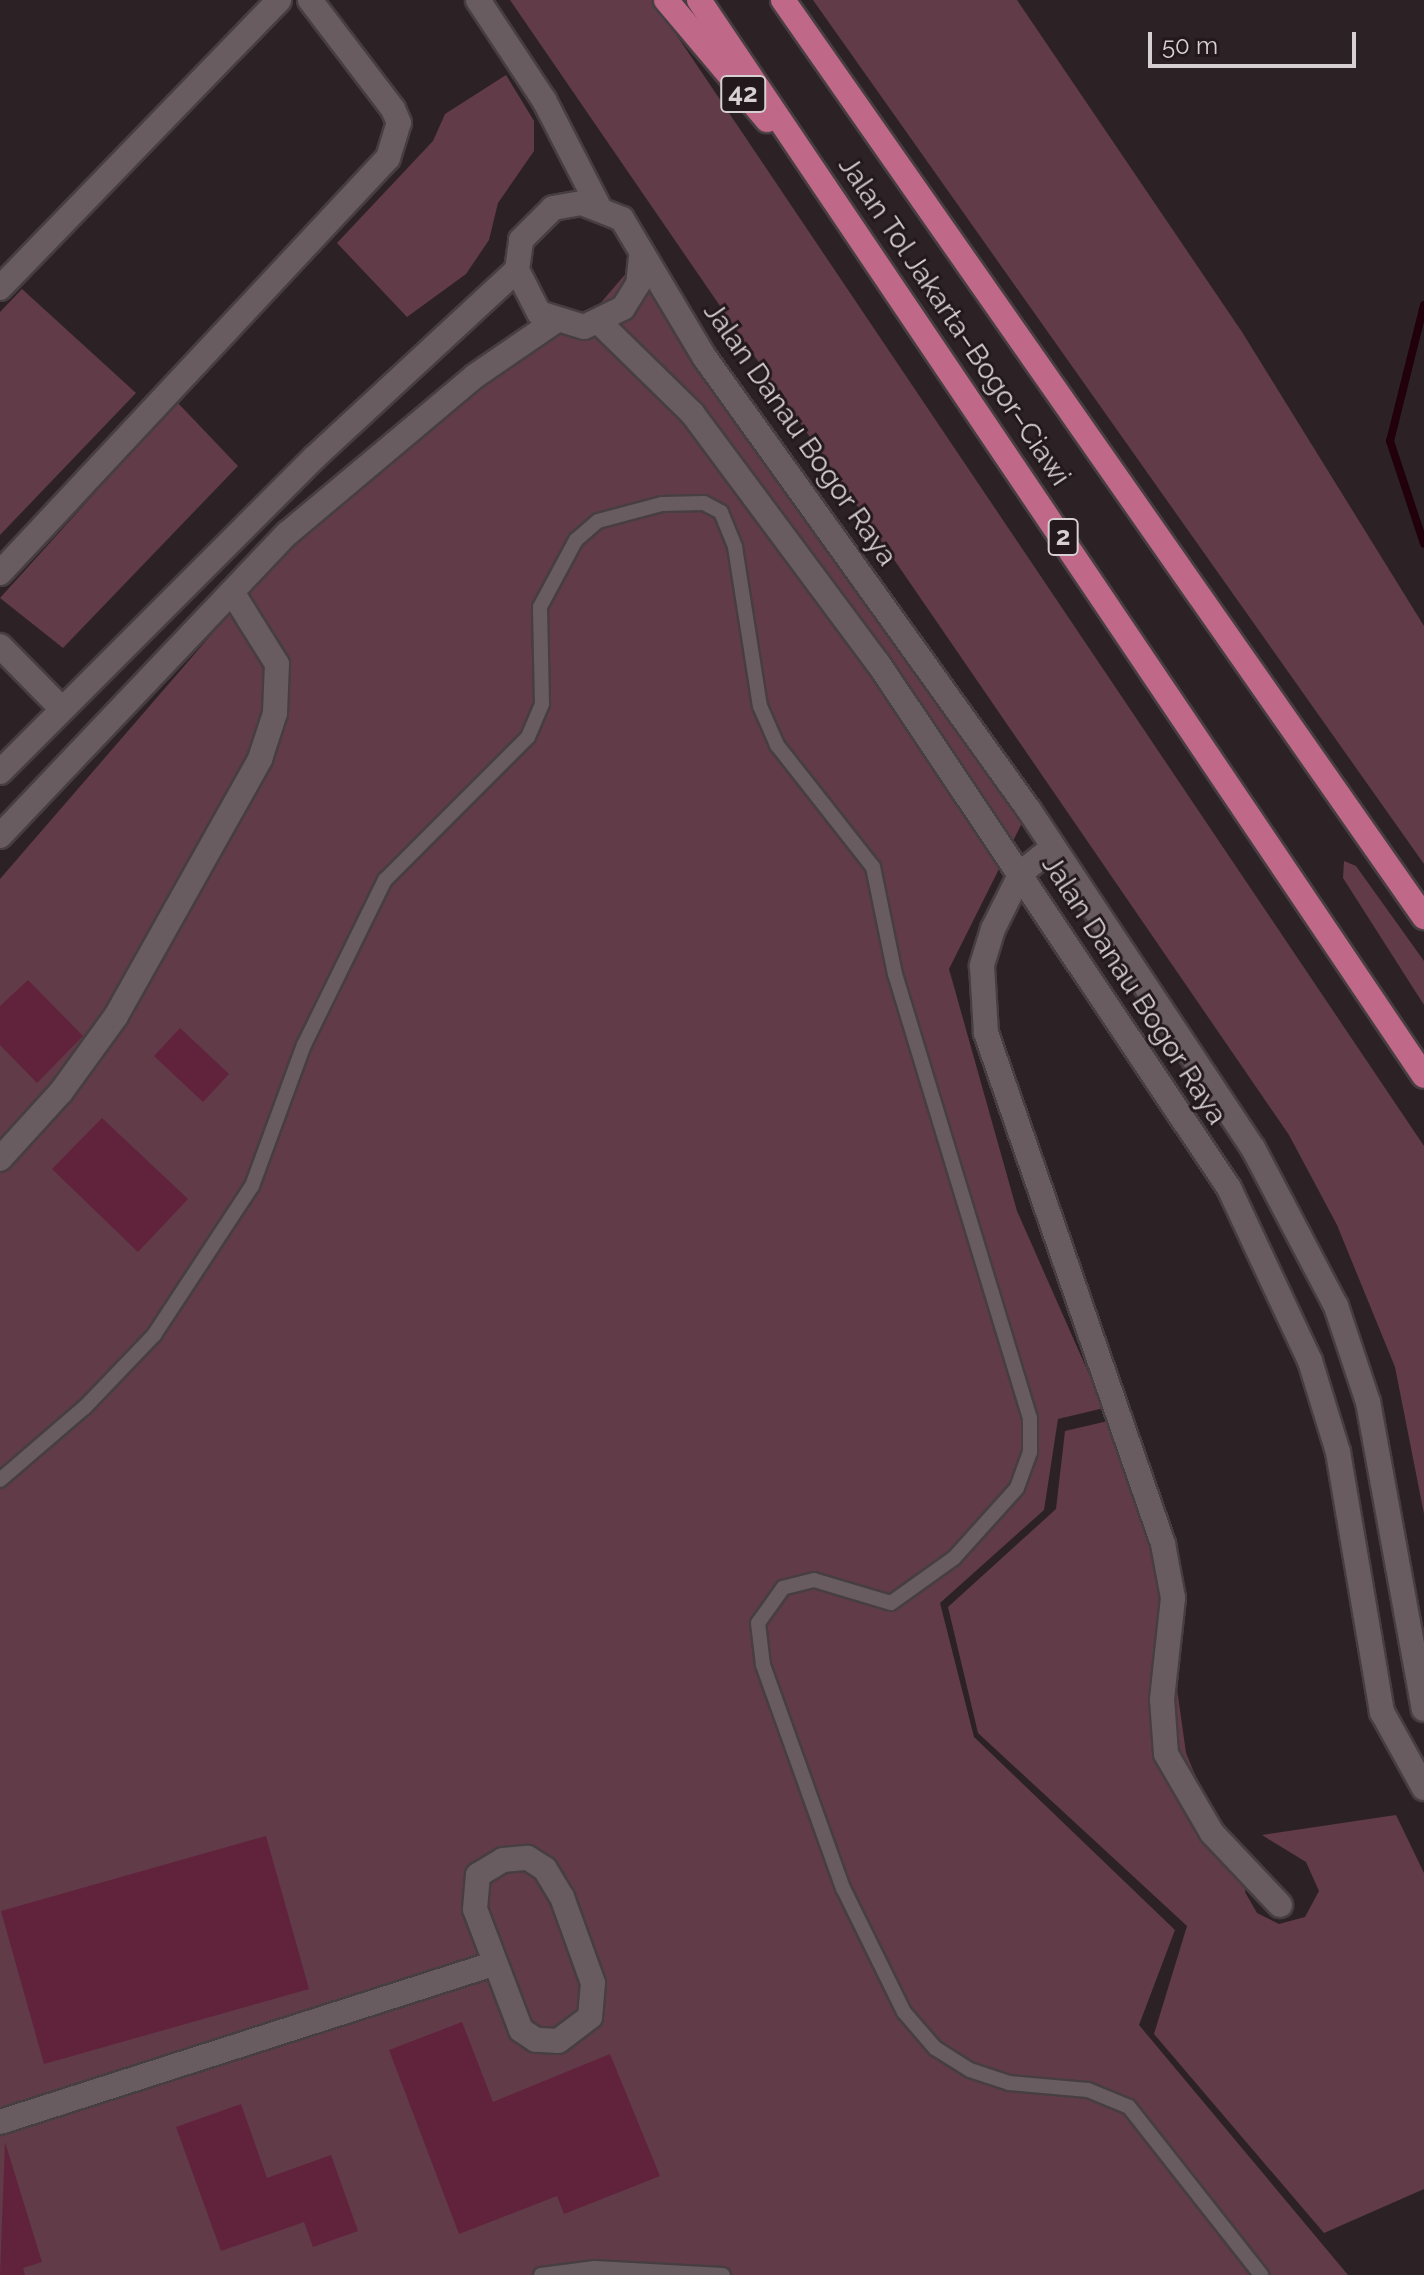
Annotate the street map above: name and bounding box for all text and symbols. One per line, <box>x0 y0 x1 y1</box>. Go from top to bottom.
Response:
scale bar <box>1152 16 1360 66</box>
text: 50 m <box>1162 31 1218 60</box>
road number: 42 <box>719 72 767 116</box>
street label: Jalan Tol Jakarta–Bogor–Ciawi <box>830 149 1078 493</box>
street label: Jalan Danau Bogor Raya <box>696 296 904 572</box>
road number: 2 <box>1047 515 1079 559</box>
street label: Jalan Danau Bogor Raya <box>1034 849 1234 1131</box>

